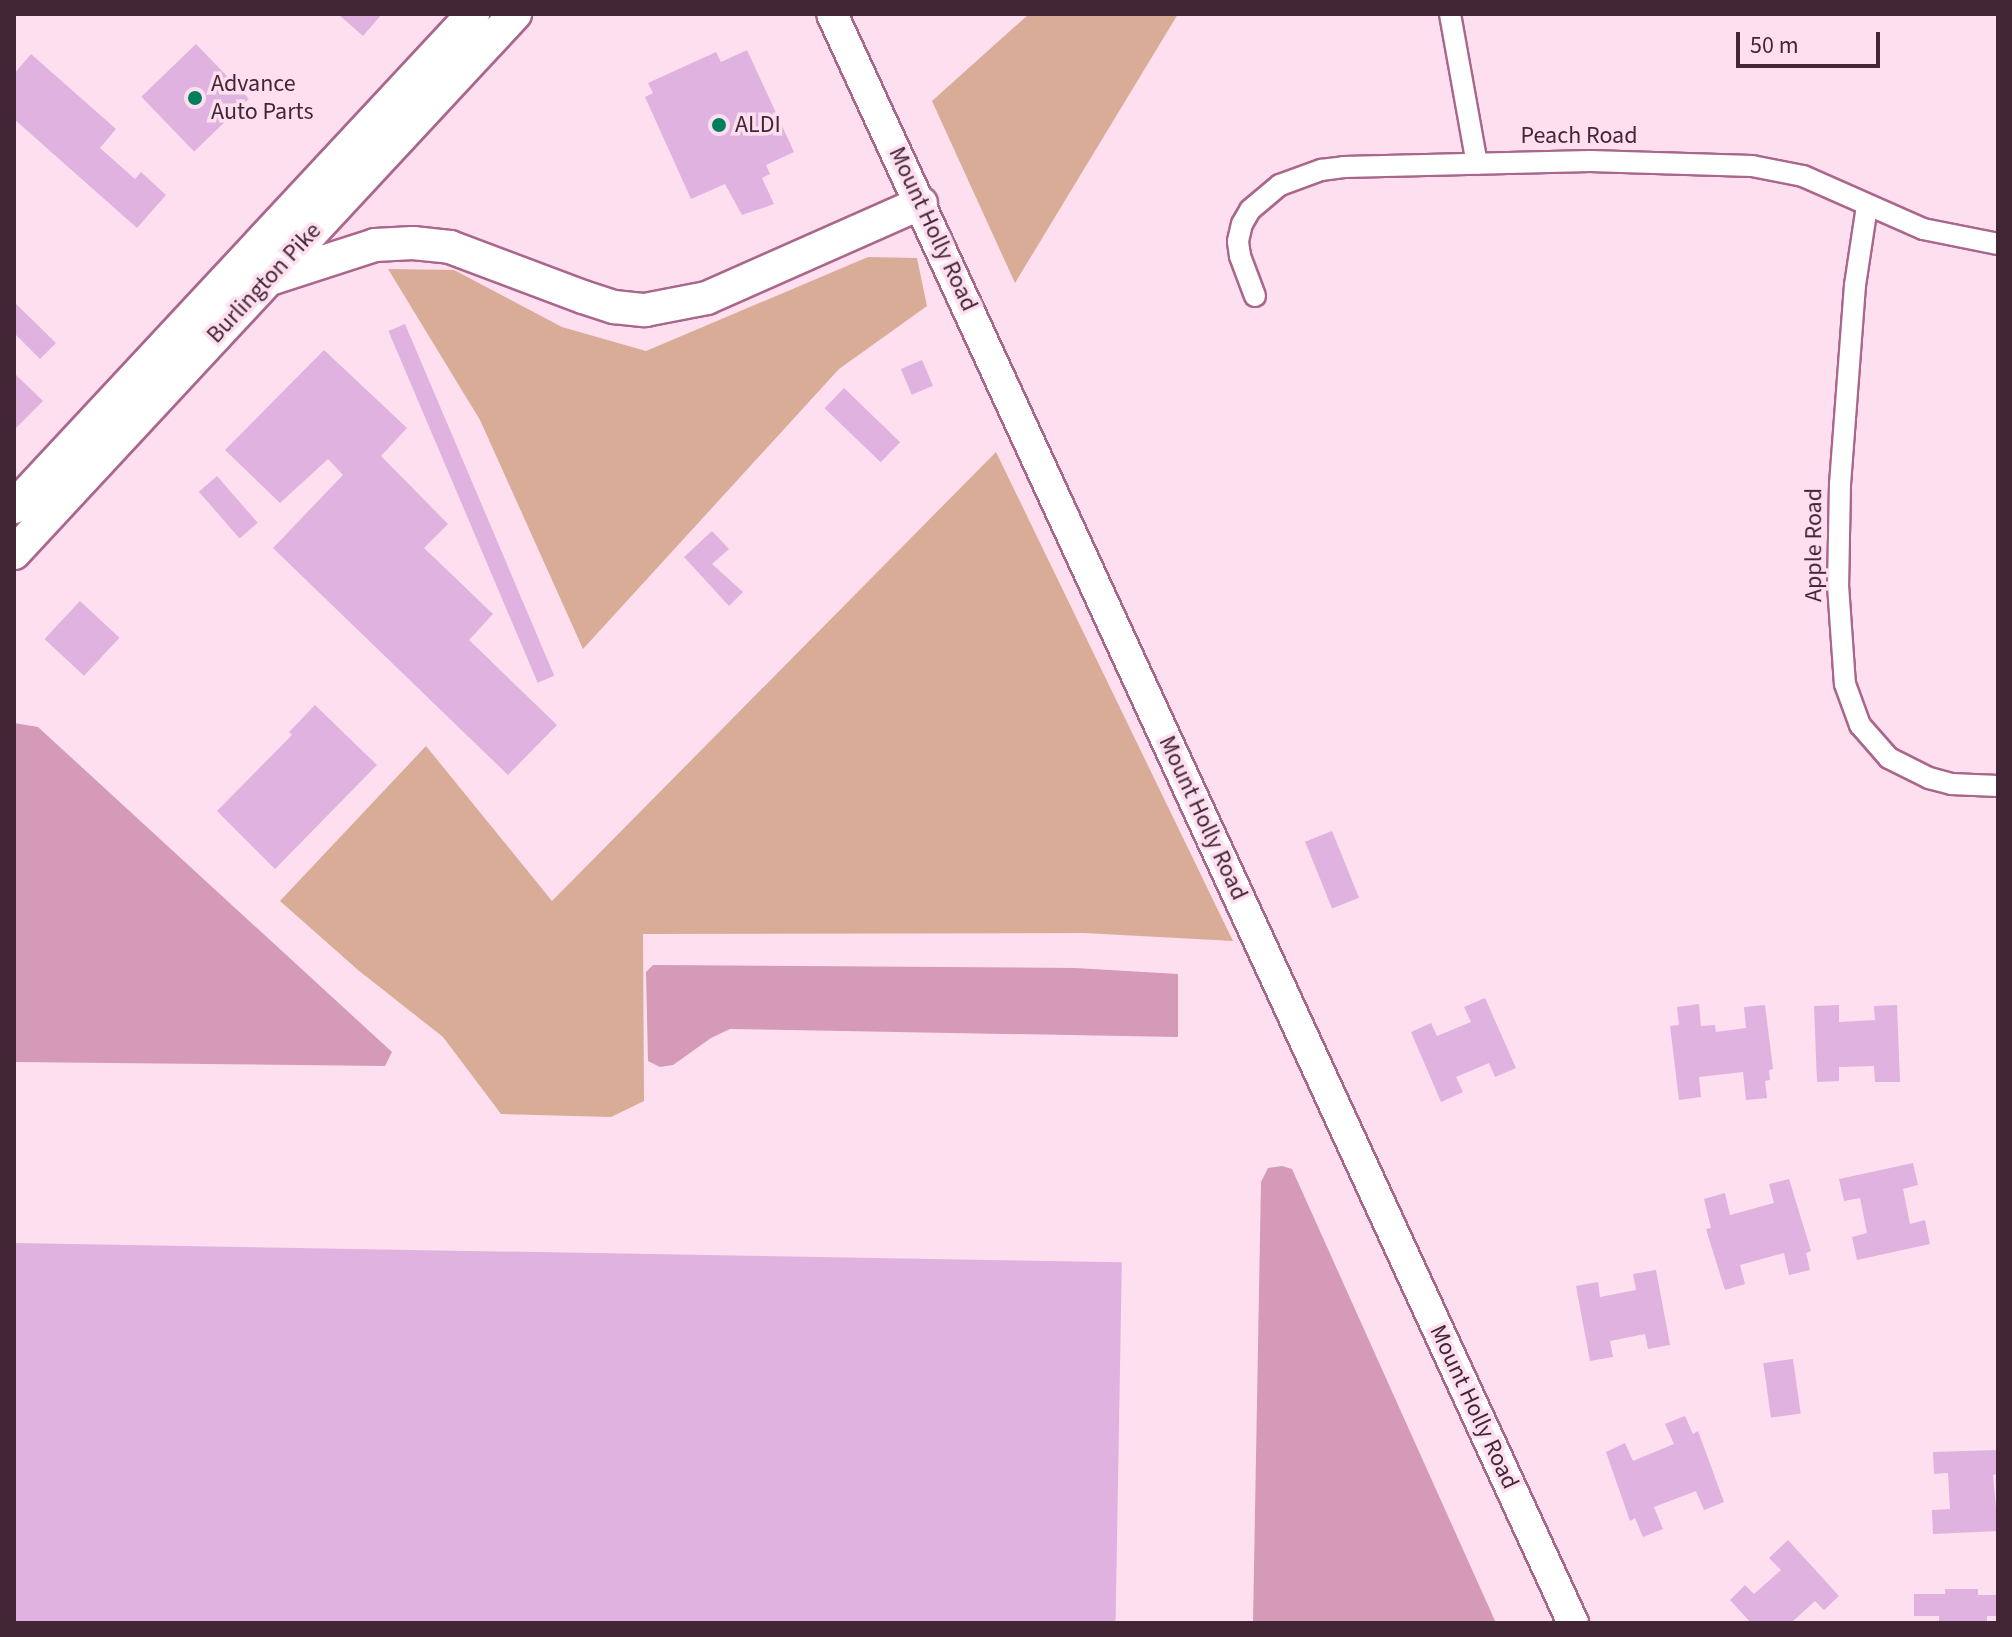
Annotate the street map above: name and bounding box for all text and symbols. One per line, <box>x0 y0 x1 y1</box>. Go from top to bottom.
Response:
scale bar <box>1740 16 1884 66</box>
text: 50 m <box>1750 28 1799 63</box>
place label: Advance Auto Parts <box>211 70 313 126</box>
marker: Advance Auto Parts <box>186 89 204 107</box>
place label: ALDI <box>735 111 781 139</box>
marker: ALDI <box>710 116 728 134</box>
street label: Peach Road <box>1521 122 1637 150</box>
street label: Mount Holly Road <box>882 142 984 316</box>
street label: Burlington Pike <box>201 217 327 349</box>
street label: Apple Road <box>1800 488 1828 602</box>
street label: Mount Holly Road <box>1152 731 1254 905</box>
street label: Mount Holly Road <box>1423 1320 1525 1494</box>

